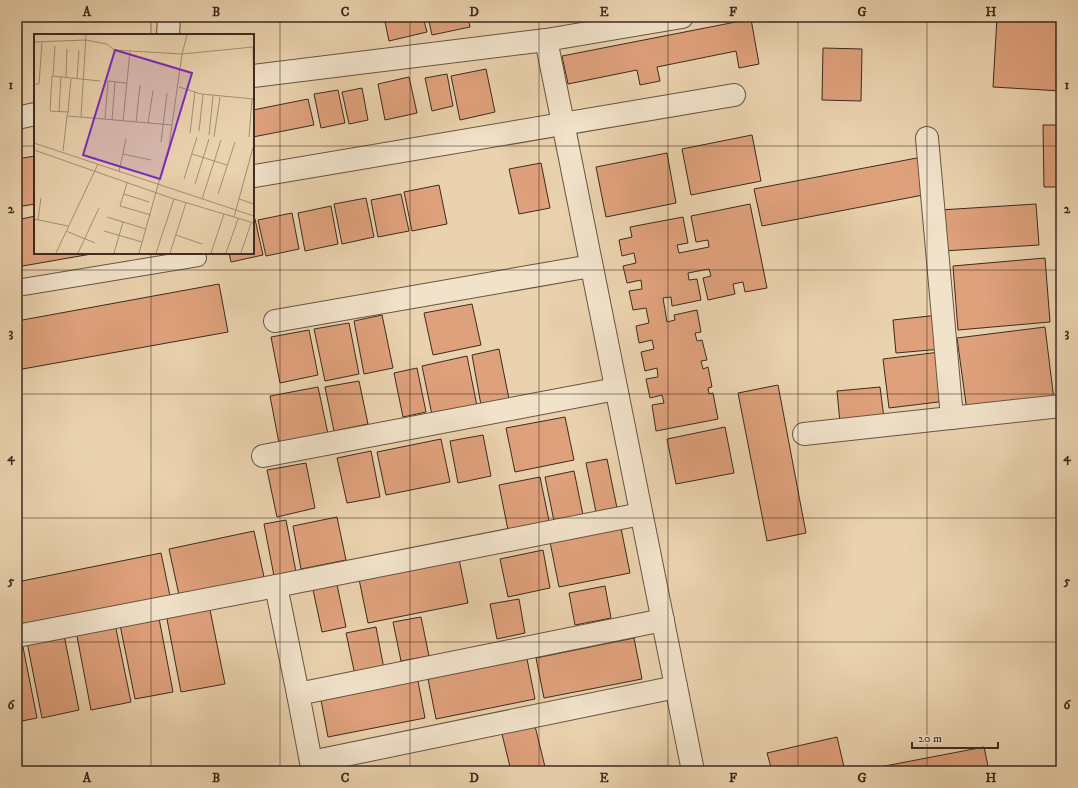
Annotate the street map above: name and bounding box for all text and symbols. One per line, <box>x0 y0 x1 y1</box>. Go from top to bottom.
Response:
text: A <box>82 4 92 20</box>
text: B <box>212 4 220 20</box>
text: C <box>341 4 350 20</box>
text: D <box>469 4 479 20</box>
text: E <box>599 4 609 20</box>
text: F <box>729 4 738 20</box>
text: G <box>857 4 867 20</box>
text: H <box>986 4 997 20</box>
inset map <box>34 34 254 254</box>
text: 1 <box>9 77 14 93</box>
text: 1 <box>1065 77 1070 93</box>
text: 2 <box>8 201 15 217</box>
text: 2 <box>1064 201 1071 217</box>
text: 3 <box>9 325 14 341</box>
text: 3 <box>1065 325 1070 341</box>
text: 4 <box>6 449 15 466</box>
text: 4 <box>1062 449 1071 466</box>
text: 5 <box>7 573 15 589</box>
text: 5 <box>1063 573 1071 589</box>
text: 6 <box>8 697 16 713</box>
text: 6 <box>1064 697 1072 713</box>
scale bar <box>912 724 998 750</box>
text: 20 m <box>918 731 942 746</box>
text: A <box>82 770 92 786</box>
text: B <box>212 770 220 786</box>
text: C <box>341 770 350 786</box>
text: D <box>469 770 479 786</box>
text: E <box>599 770 609 786</box>
text: F <box>729 770 738 786</box>
text: G <box>857 770 867 786</box>
text: H <box>986 770 997 786</box>

